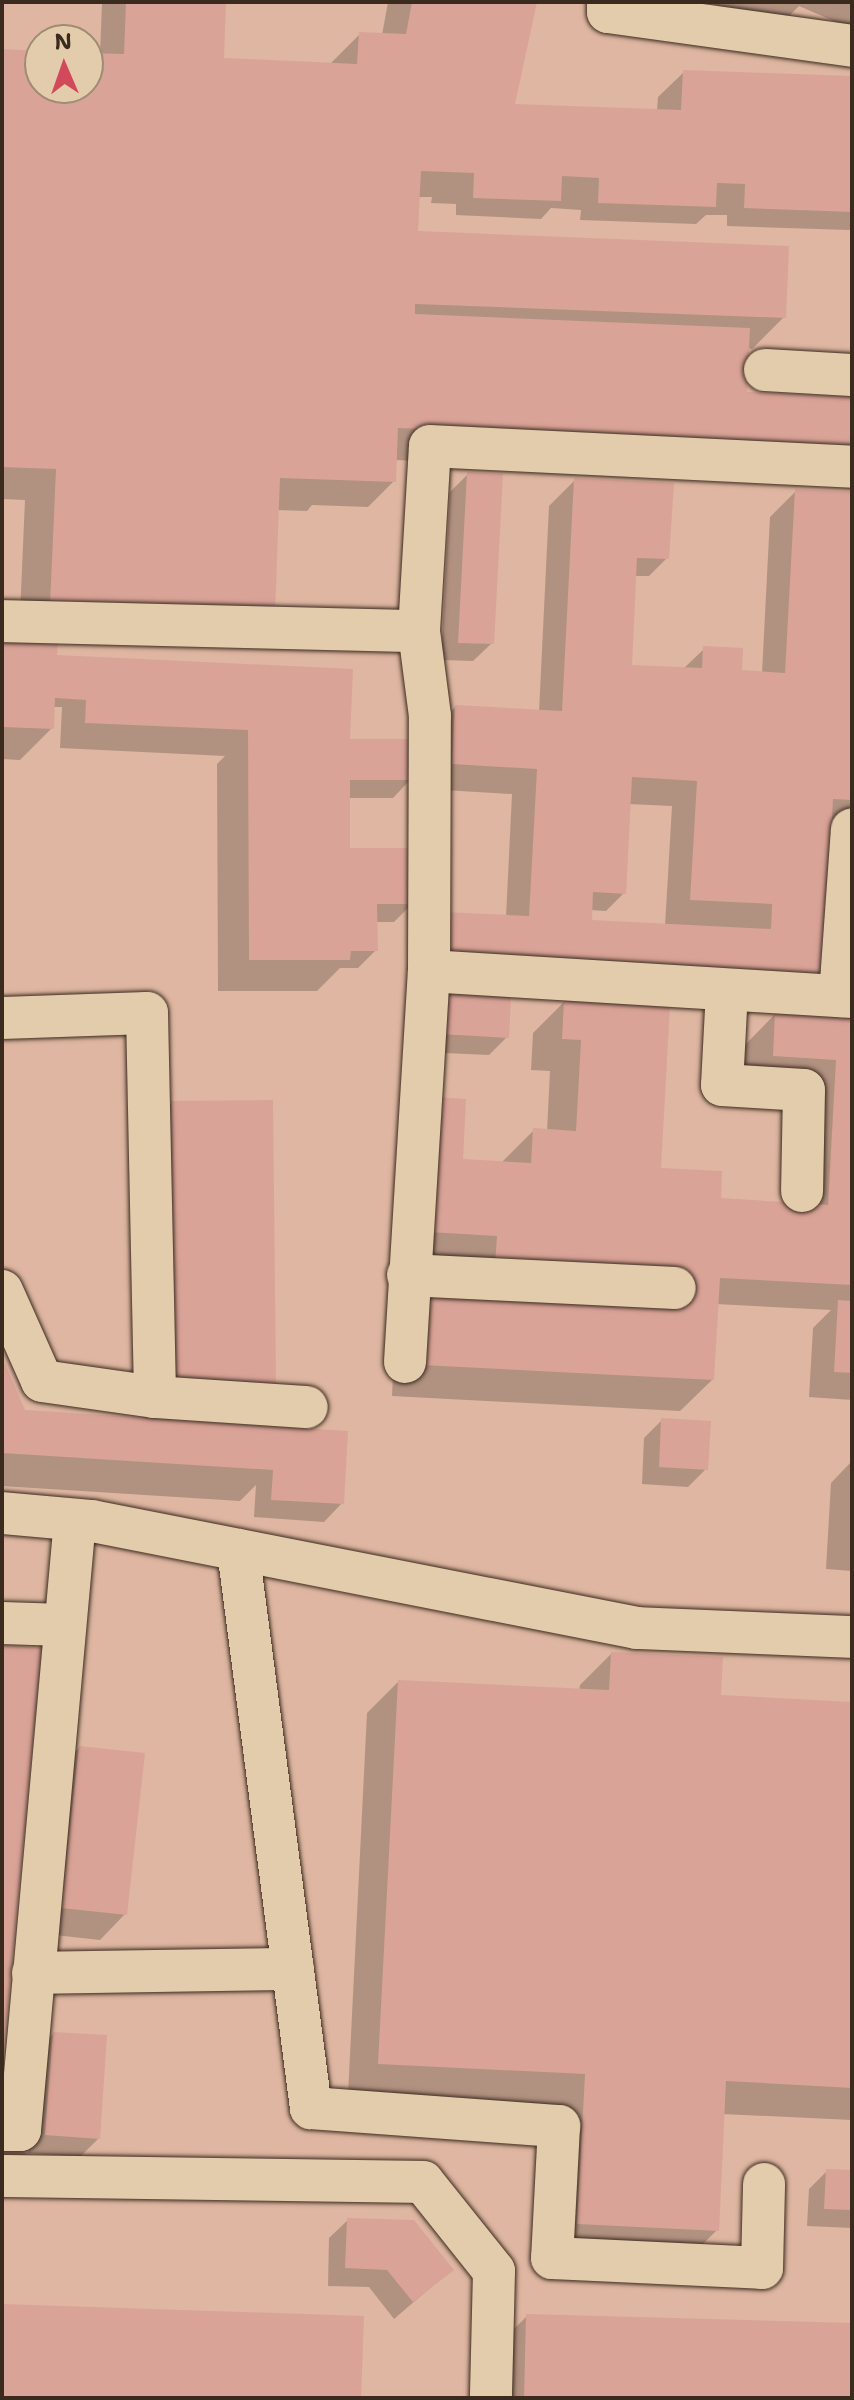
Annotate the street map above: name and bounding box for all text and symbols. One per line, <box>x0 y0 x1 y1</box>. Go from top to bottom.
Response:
north arrow <box>24 24 104 104</box>
text: N <box>54 27 72 56</box>

